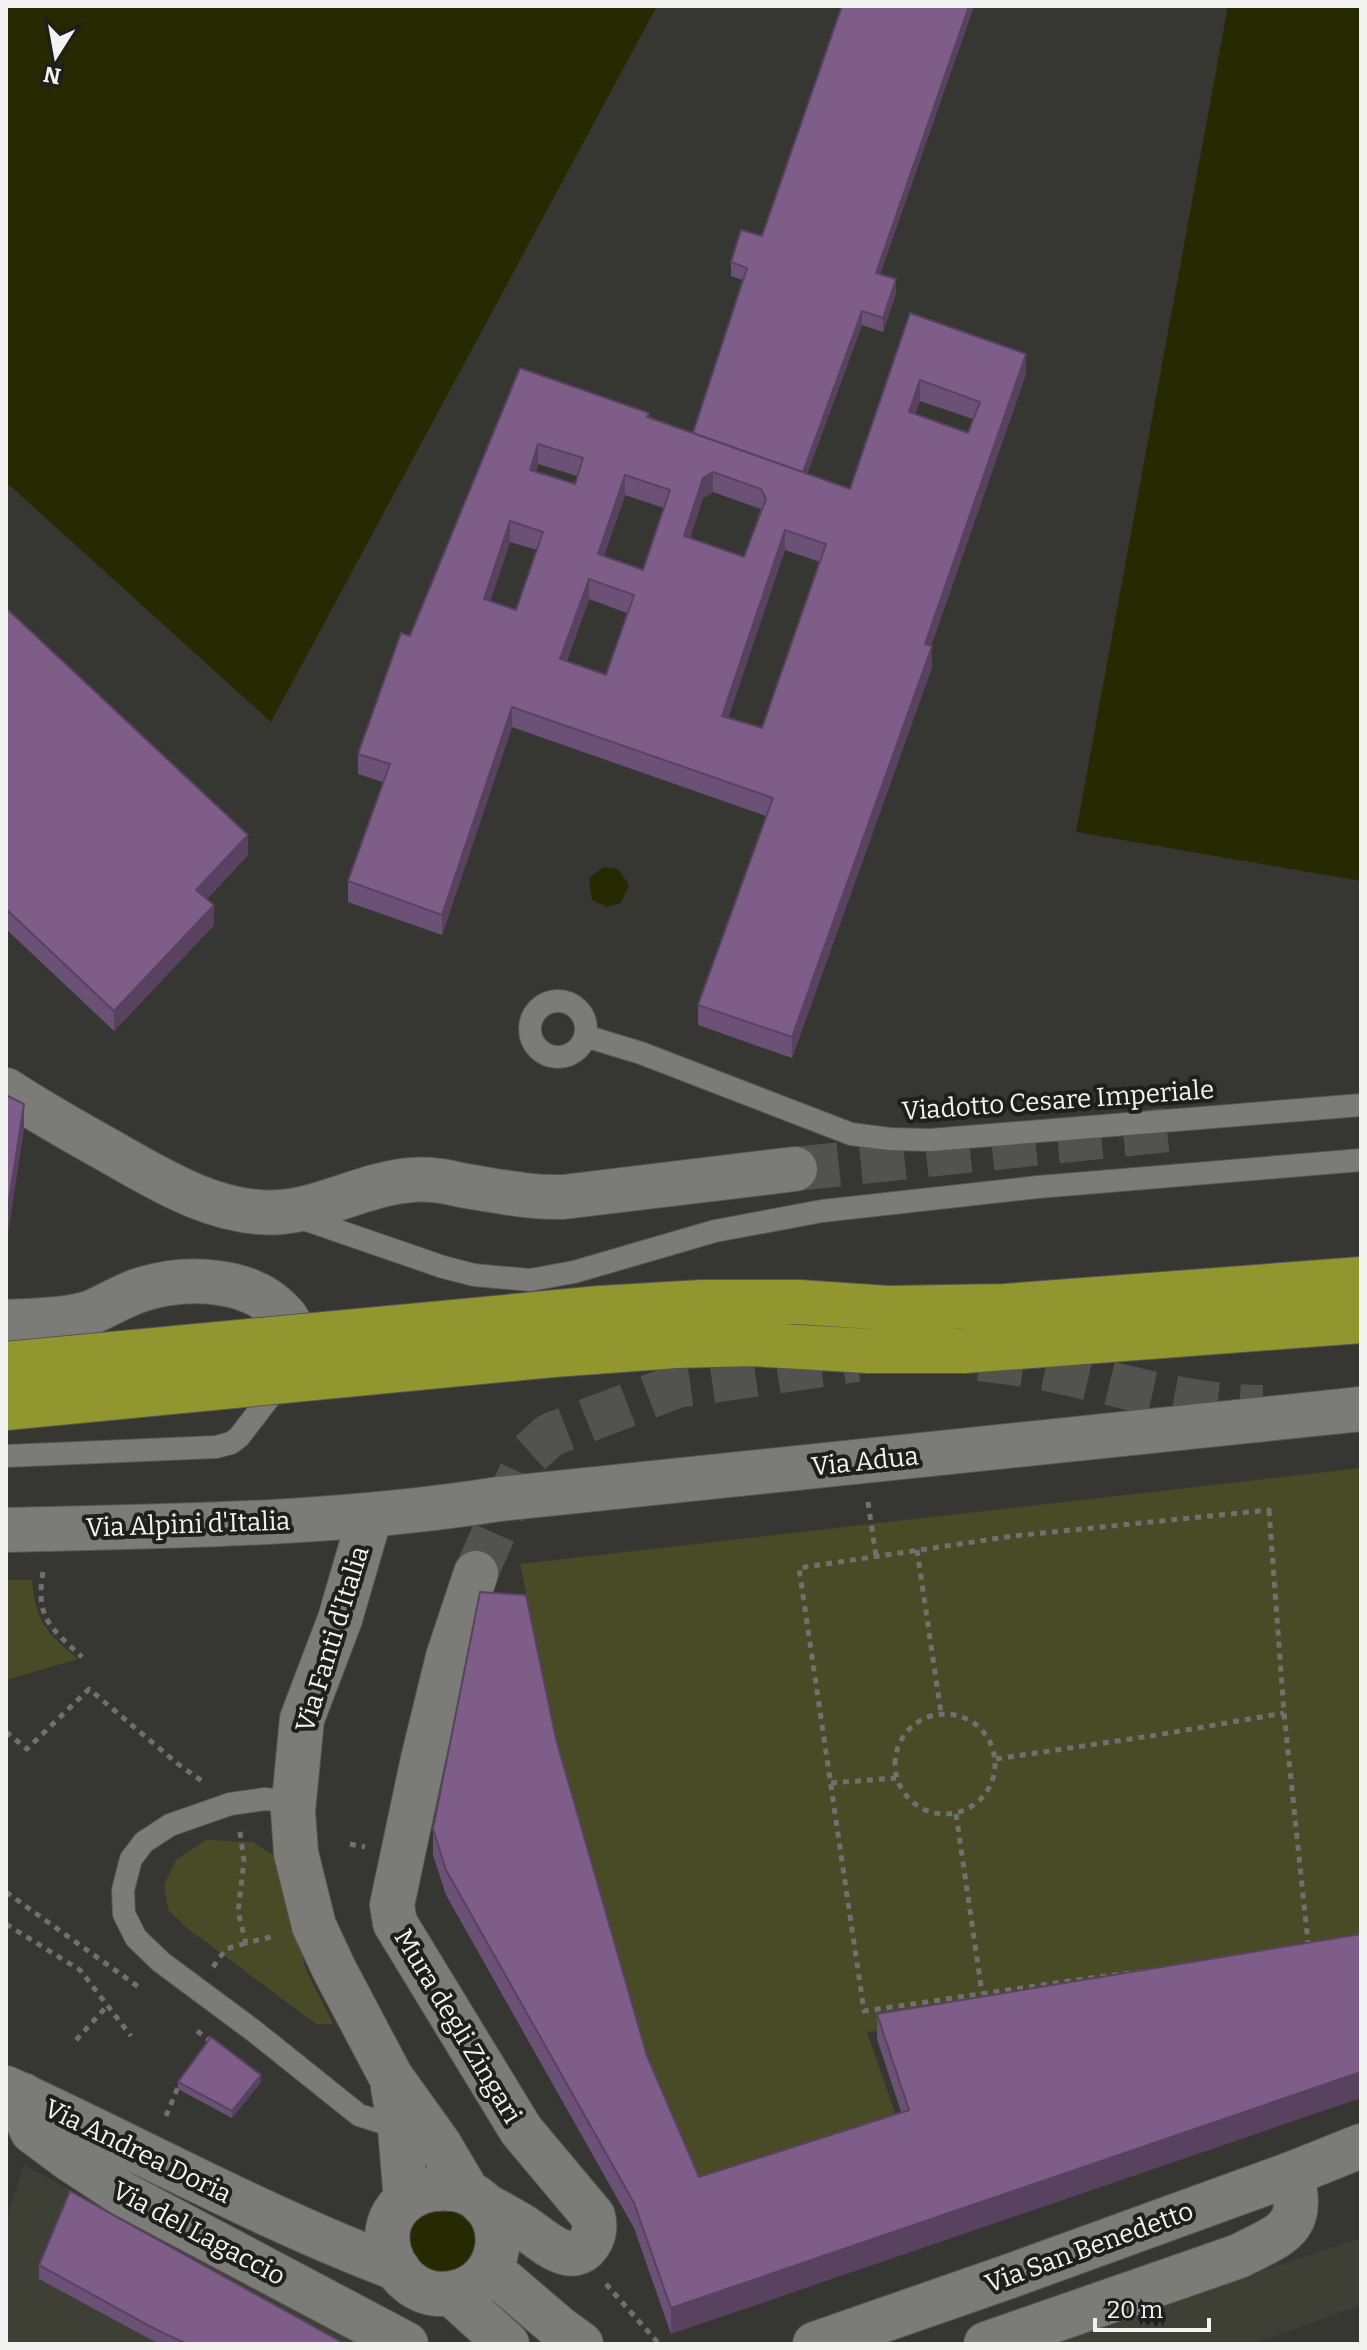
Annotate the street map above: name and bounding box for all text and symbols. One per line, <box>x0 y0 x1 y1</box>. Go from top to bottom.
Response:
north arrow <box>16 16 96 96</box>
text: N <box>41 60 63 90</box>
street label: Viadotto Cesare Imperiale <box>901 1074 1215 1127</box>
street label: Via Adua <box>810 1440 920 1483</box>
street label: Via Alpini d'Italia <box>85 1505 291 1544</box>
street label: Via Fanti d'Italia <box>289 1542 376 1736</box>
street label: Mura degli Zingari <box>387 1924 528 2129</box>
street label: Via Andrea Doria <box>39 2093 236 2210</box>
street label: Via del Lagaccio <box>107 2175 290 2292</box>
street label: Via San Benedetto <box>981 2195 1197 2299</box>
scale bar <box>1095 2282 1209 2332</box>
text: 20 m <box>1107 2296 1163 2324</box>

